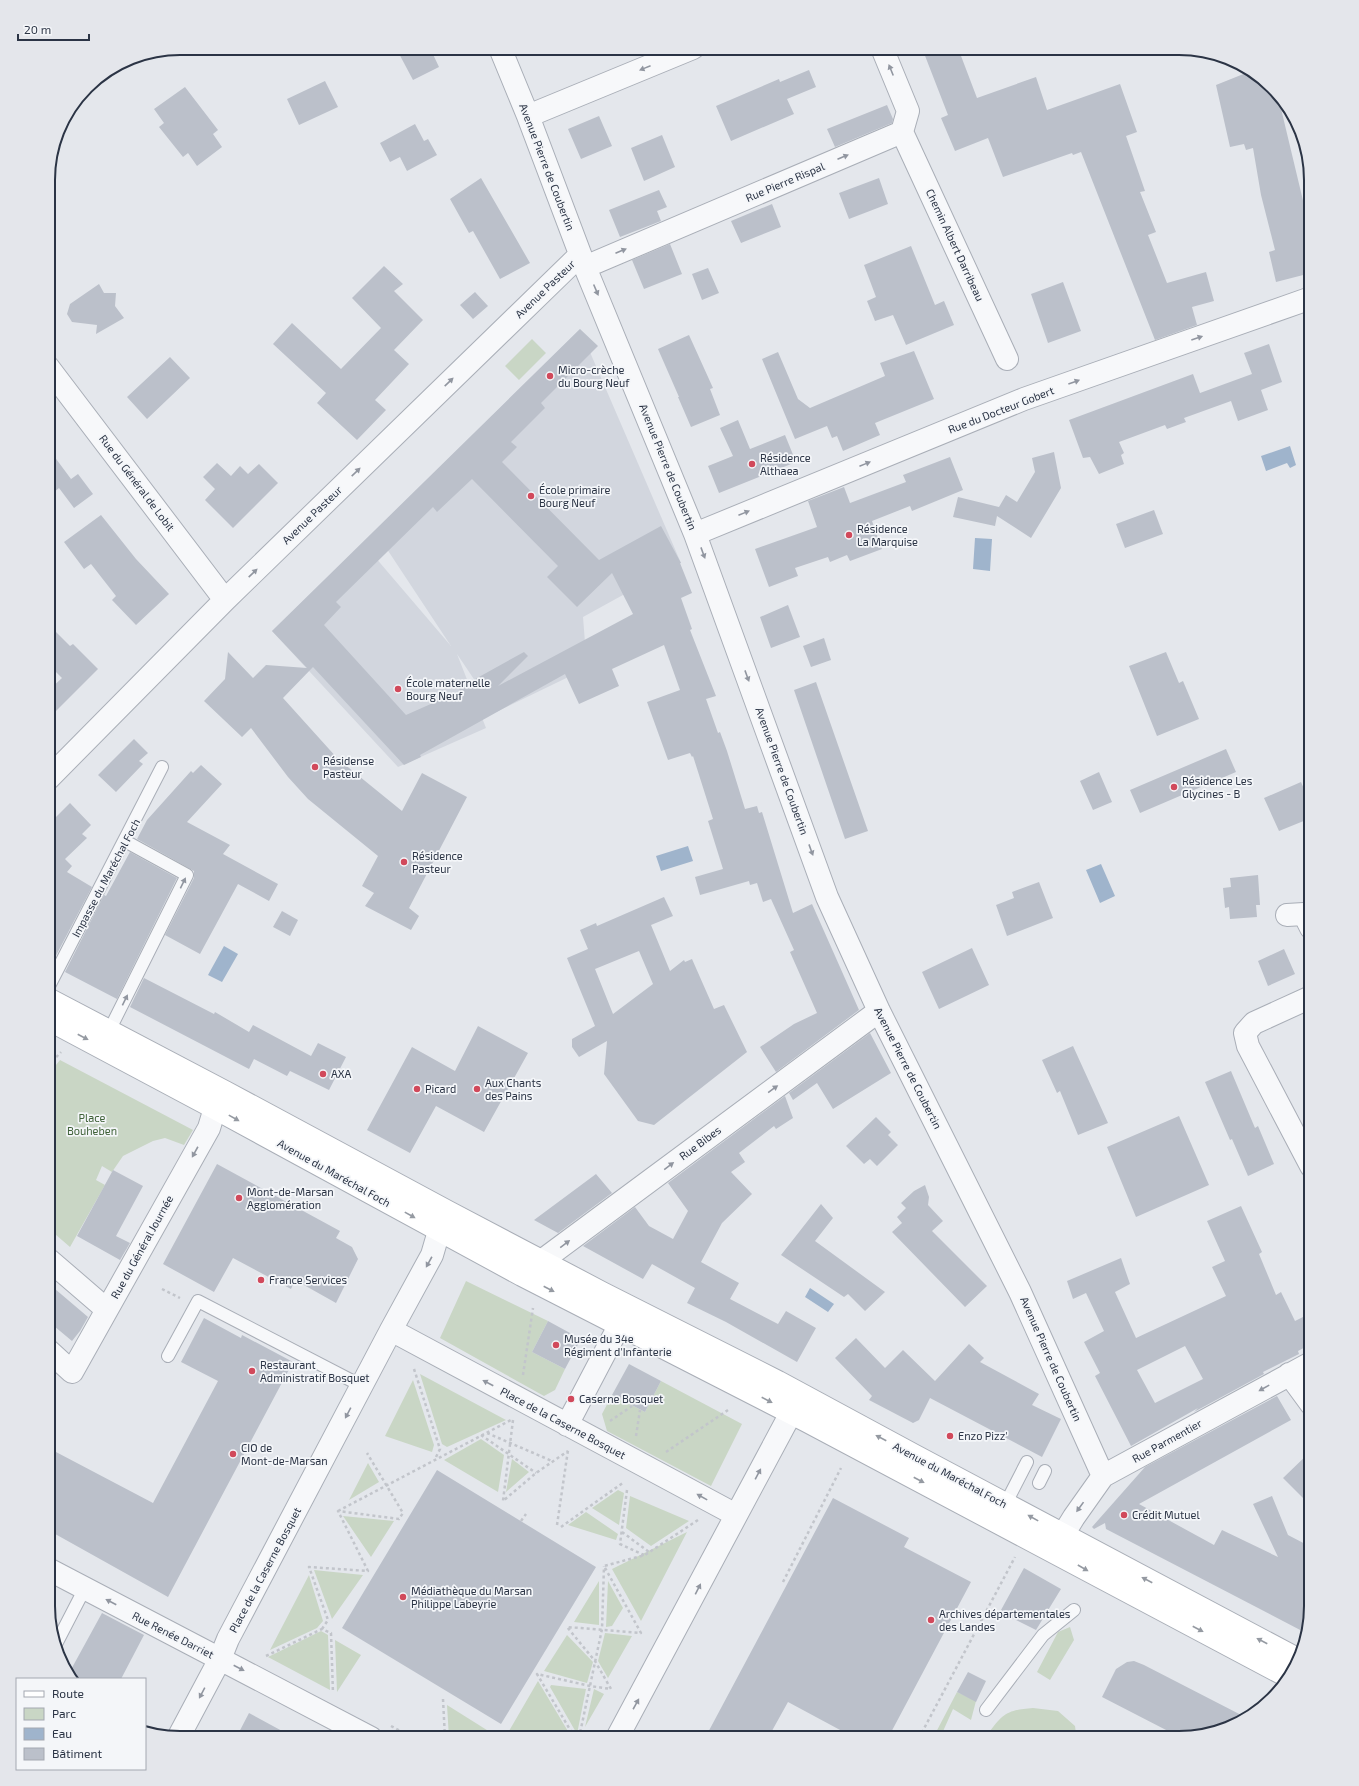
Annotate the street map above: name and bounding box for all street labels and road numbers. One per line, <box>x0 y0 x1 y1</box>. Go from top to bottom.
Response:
street label: Avenue Pierre de Coubertin <box>517 102 578 232</box>
street label: Rue Pierre Rispal <box>743 159 827 204</box>
street label: Chemin Albert Darribeau <box>924 187 987 303</box>
street label: Avenue Pasteur <box>512 256 578 320</box>
street label: Rue du Docteur Gobert <box>946 383 1056 436</box>
street label: Avenue Pierre de Coubertin <box>637 402 700 532</box>
street label: Rue du Général de Lobit <box>97 432 178 533</box>
street label: Avenue Pasteur <box>279 482 345 546</box>
street label: Avenue Pierre de Coubertin <box>753 705 812 836</box>
street label: Impasse du Maréchal Foch <box>69 816 142 939</box>
street label: Avenue Pierre de Coubertin <box>872 1005 945 1131</box>
street label: Rue Bibes <box>676 1122 723 1162</box>
street label: Avenue du Maréchal Foch <box>275 1136 393 1209</box>
street label: Rue du Général Journée <box>108 1193 175 1301</box>
street label: Avenue Pierre de Coubertin <box>1018 1295 1085 1423</box>
street label: Place de la Caserne Bosquet <box>498 1384 628 1461</box>
street label: Rue Parmentier <box>1130 1416 1204 1465</box>
street label: Avenue du Maréchal Foch <box>891 1439 1009 1510</box>
street label: Place de la Caserne Bosquet <box>226 1505 303 1635</box>
street label: Rue Renée Darriet <box>130 1608 216 1661</box>

